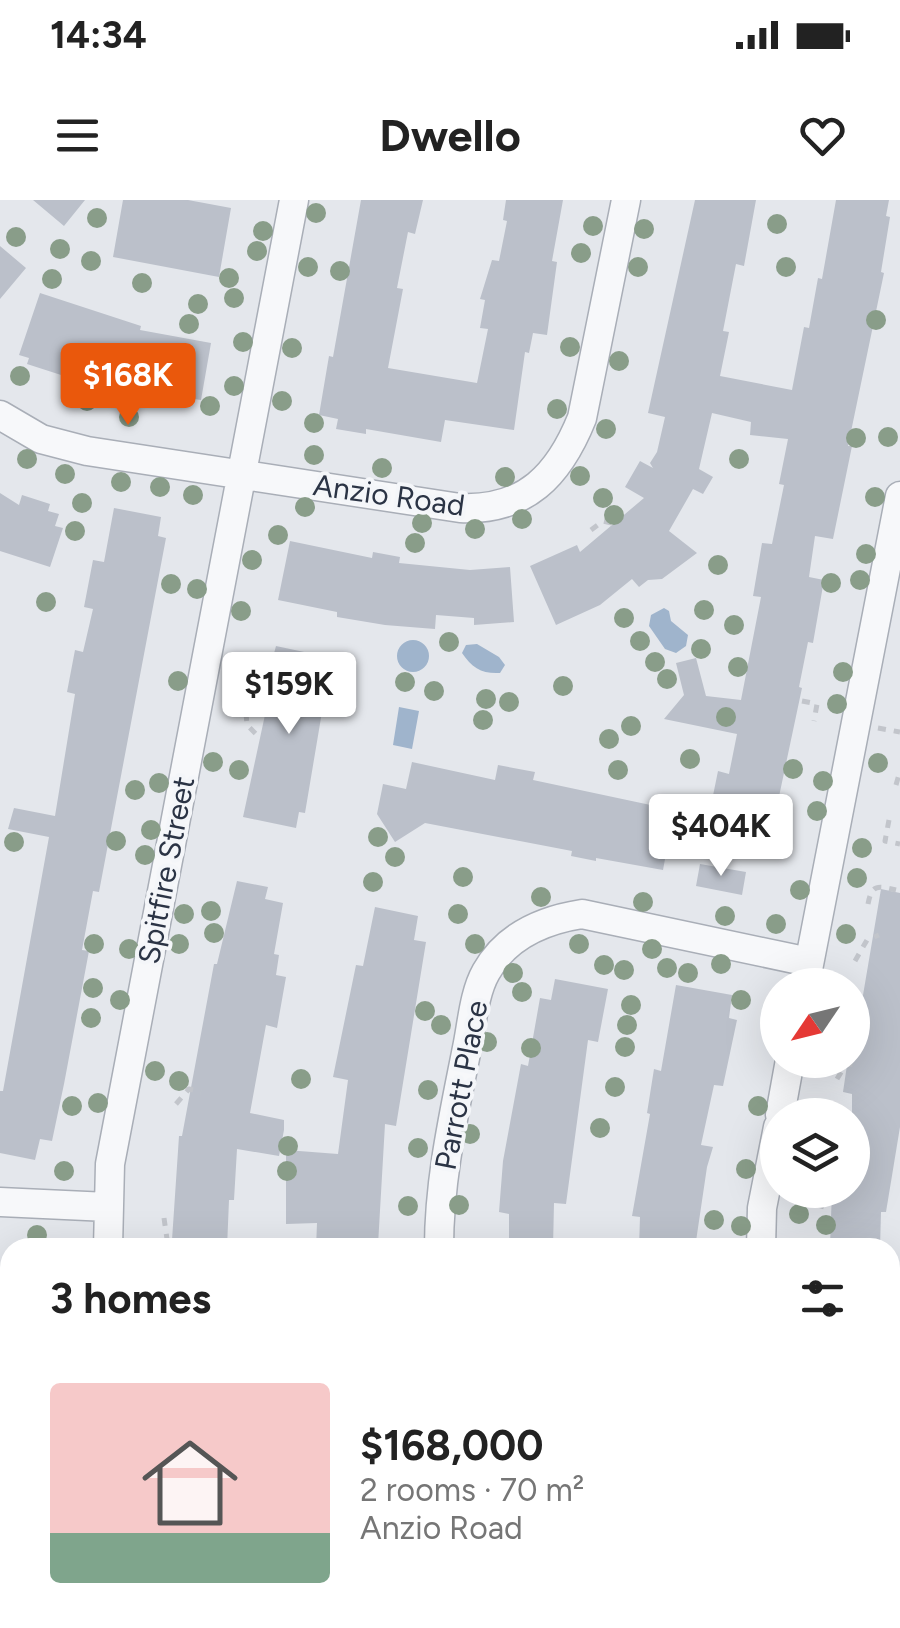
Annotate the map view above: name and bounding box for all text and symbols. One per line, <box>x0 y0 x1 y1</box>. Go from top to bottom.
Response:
text: 14:34 <box>50 12 147 58</box>
icon: menu <box>50 108 105 163</box>
text: Dwello <box>379 108 521 162</box>
icon: heart <box>795 108 850 163</box>
pin: $168K <box>58 343 198 428</box>
text: $168K <box>83 356 173 394</box>
street label: Anzio Road <box>311 466 467 524</box>
pin: $159K <box>219 652 359 737</box>
text: $159K <box>244 665 334 703</box>
street label: Spitfire Street <box>130 773 202 967</box>
pin: $404K <box>651 794 791 879</box>
text: $404K <box>671 807 771 845</box>
north arrow <box>760 968 870 1078</box>
map controls <box>760 968 870 1208</box>
street label: Parrott Place <box>426 997 496 1173</box>
button: layers <box>760 1098 870 1208</box>
icon: filters <box>795 1271 850 1326</box>
text: 3 homes <box>50 1273 211 1324</box>
text: $168,000 <box>360 1420 544 1471</box>
icon: home <box>130 1423 250 1543</box>
text: 2 rooms · 70 m² <box>360 1471 584 1509</box>
text: Anzio Road <box>360 1509 523 1547</box>

